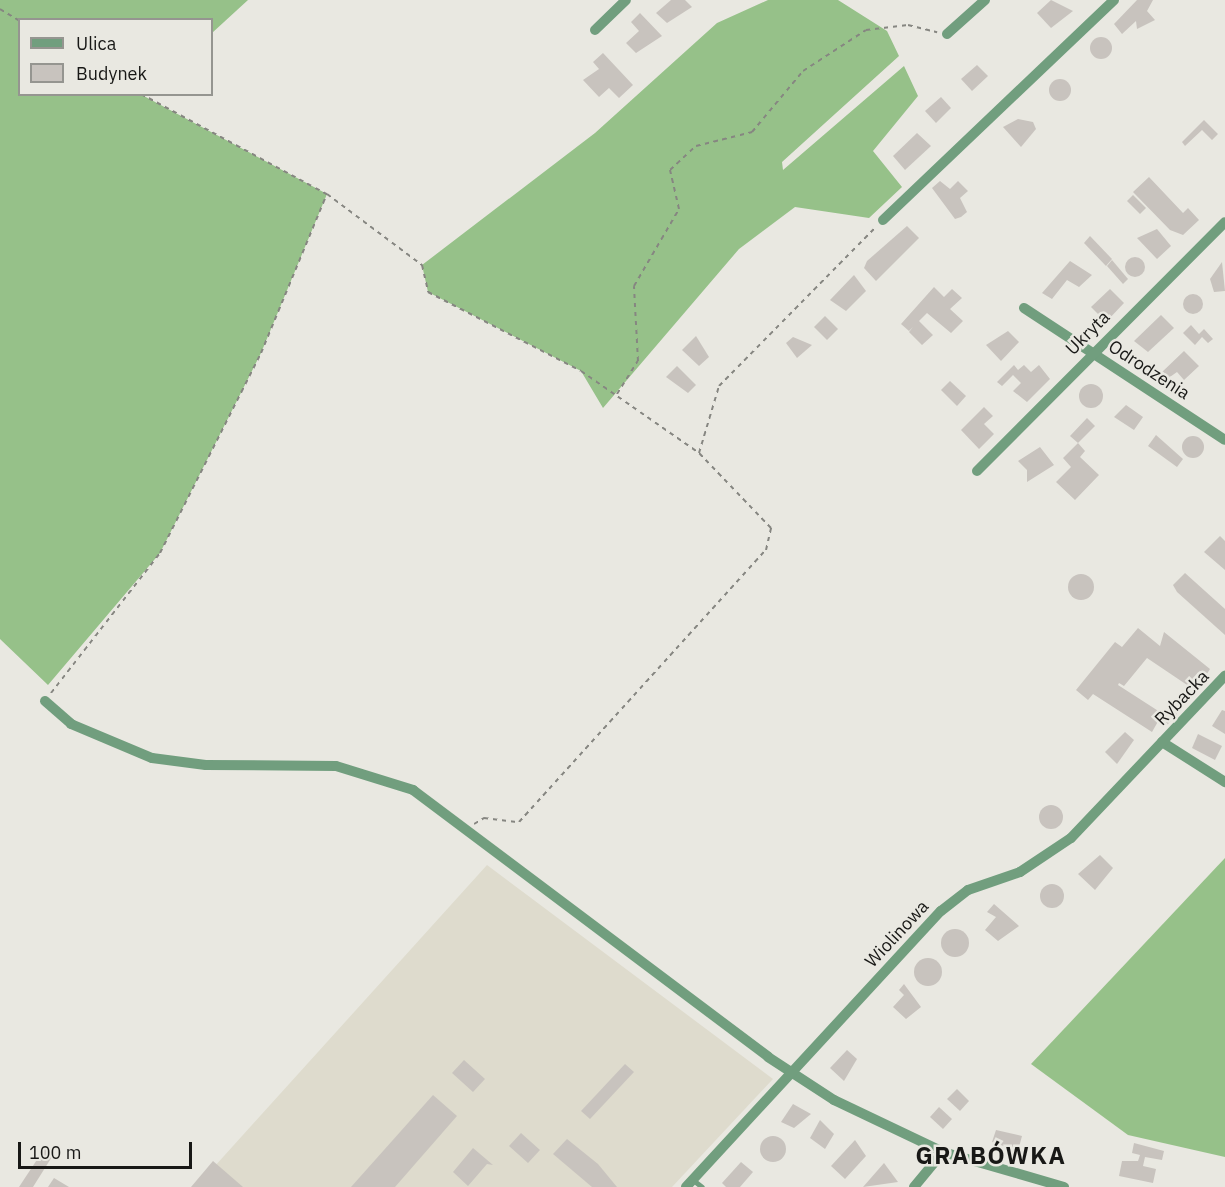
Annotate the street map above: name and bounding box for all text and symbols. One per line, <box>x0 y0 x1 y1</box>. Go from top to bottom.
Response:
legend <box>18 18 213 96</box>
text: Ulica <box>76 32 116 55</box>
text: Budynek <box>76 62 147 85</box>
street label: Ukryta <box>1061 306 1115 360</box>
street label: Odrodzenia <box>1104 336 1194 404</box>
street label: Rybacka <box>1150 666 1214 730</box>
street label: Wiolinowa <box>861 896 933 972</box>
scale bar <box>21 1130 195 1168</box>
text: 100 m <box>29 1141 81 1164</box>
district label: GRABÓWKA <box>916 1142 1066 1170</box>

